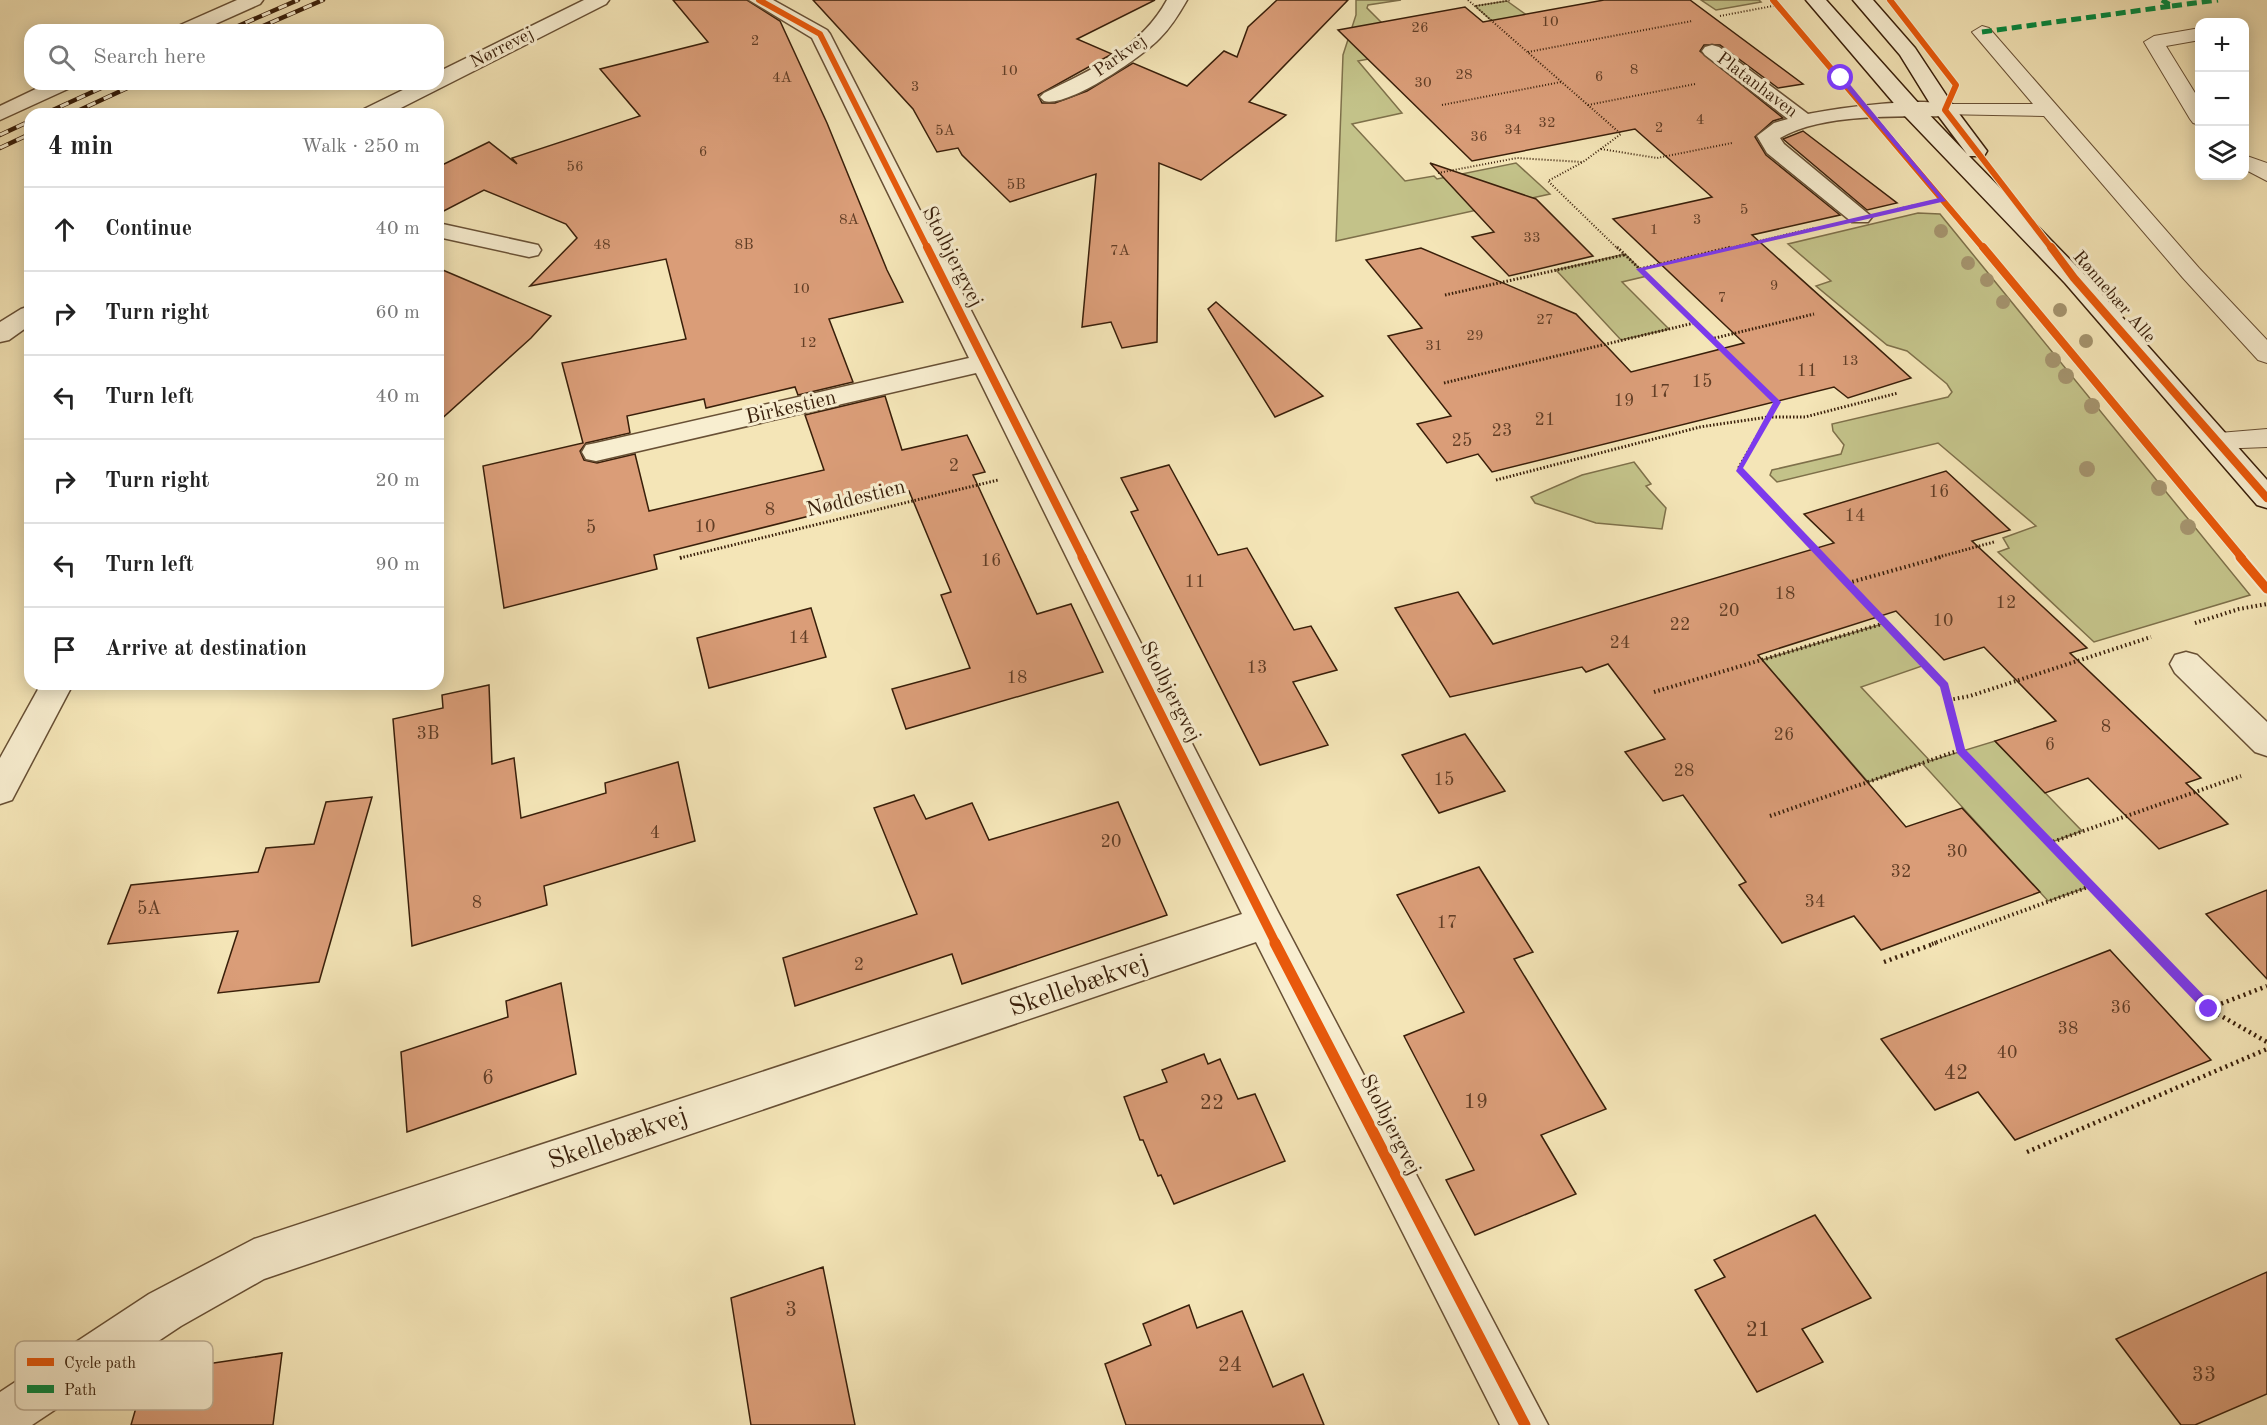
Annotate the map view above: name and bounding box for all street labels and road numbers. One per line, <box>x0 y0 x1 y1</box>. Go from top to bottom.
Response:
street label: Nørrevej <box>467 24 537 72</box>
street label: Parkvej <box>1090 31 1150 81</box>
street label: Platanhaven <box>1713 49 1801 121</box>
street label: Stolbjergvej <box>918 203 986 311</box>
street label: Rønnebær Alle <box>2069 247 2159 347</box>
street label: Birkestien <box>744 387 838 429</box>
street label: Nøddestien <box>804 477 908 521</box>
street label: Stolbjergvej <box>1136 638 1204 746</box>
street label: Skellebækvej <box>1006 950 1152 1022</box>
street label: Stolbjergvej <box>1356 1071 1424 1179</box>
street label: Skellebækvej <box>545 1103 691 1175</box>

